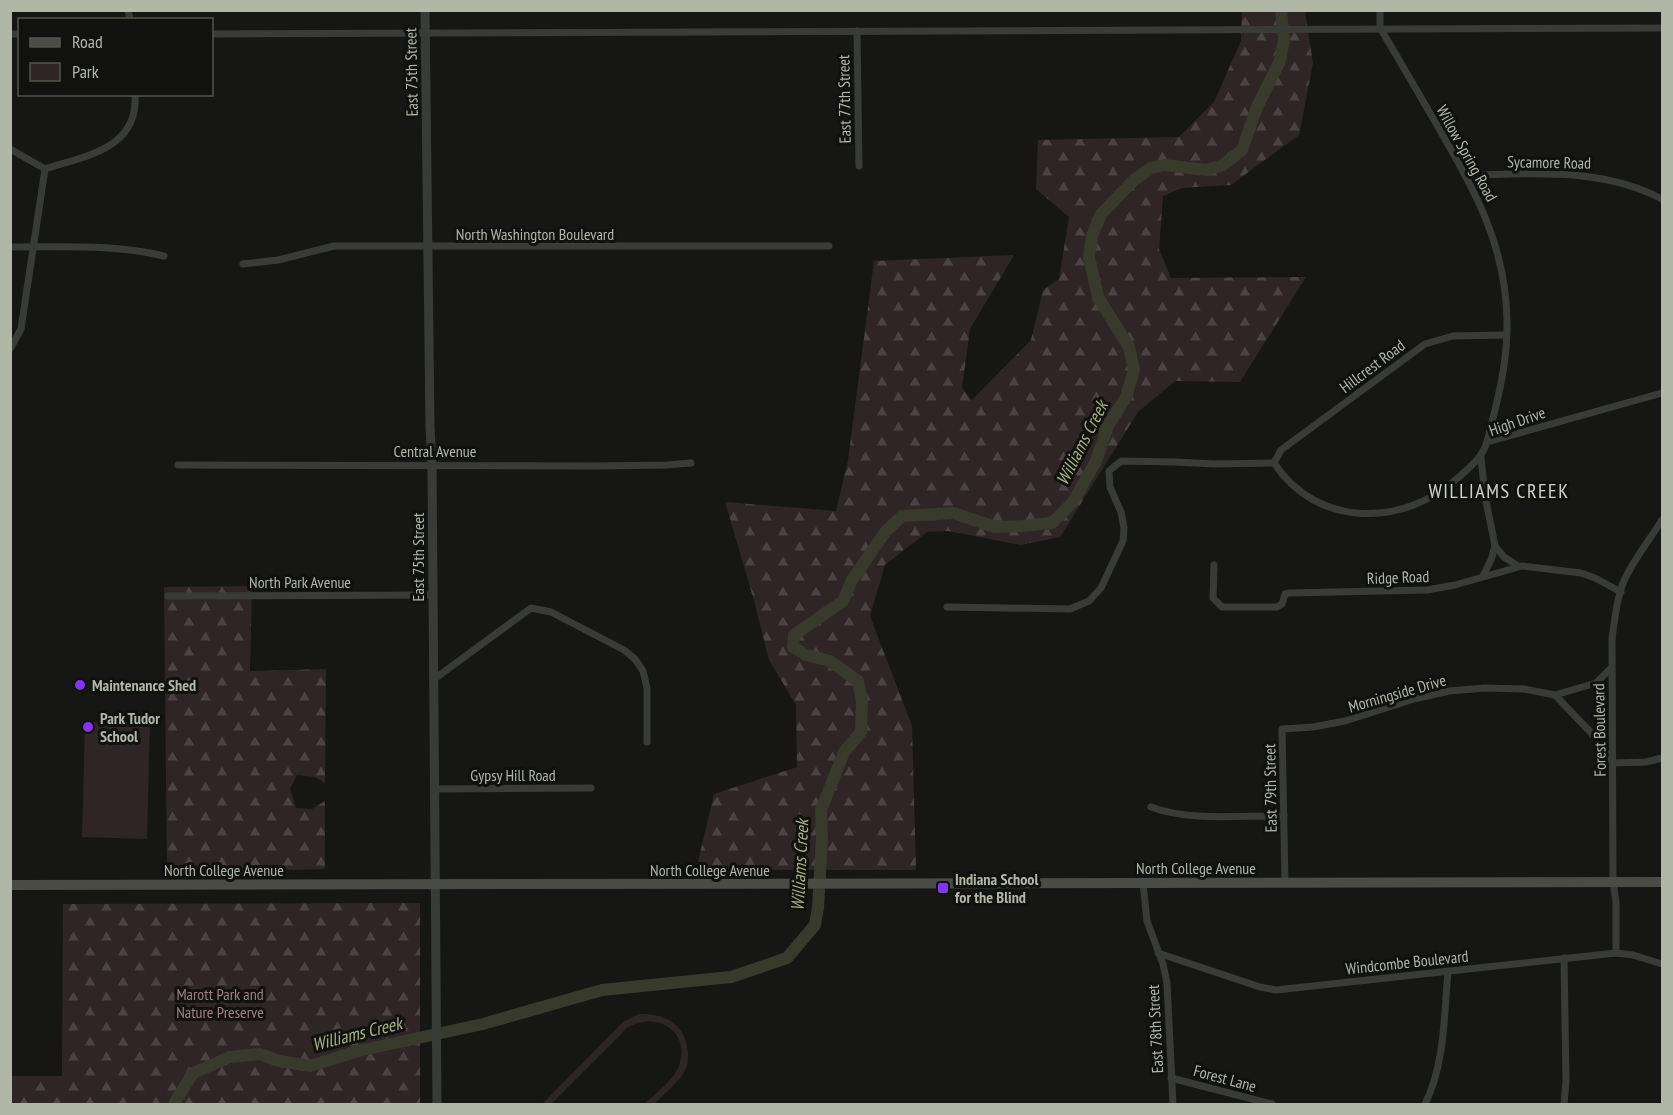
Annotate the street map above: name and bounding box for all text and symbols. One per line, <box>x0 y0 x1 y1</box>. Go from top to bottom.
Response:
legend <box>18 18 213 96</box>
street label: East 75th Street <box>400 27 422 117</box>
text: Road <box>72 30 103 53</box>
street label: East 77th Street <box>833 54 855 144</box>
text: Park <box>72 60 99 83</box>
street label: Willow Spring Road <box>1432 101 1502 205</box>
street label: Sycamore Road <box>1507 151 1591 173</box>
street label: North Washington Boulevard <box>456 224 614 244</box>
street label: Hillcrest Road <box>1335 335 1409 397</box>
water label: Williams Creek <box>1050 395 1114 489</box>
street label: High Drive <box>1486 402 1548 440</box>
street label: Central Avenue <box>394 441 476 461</box>
district label: WILLIAMS CREEK <box>1428 478 1570 504</box>
street label: East 75th Street <box>408 512 428 601</box>
street label: Ridge Road <box>1367 566 1430 588</box>
street label: North Park Avenue <box>249 572 351 592</box>
street label: Morningside Drive <box>1346 669 1448 717</box>
place label: Maintenance Shed <box>92 675 196 695</box>
marker: Maintenance Shed <box>73 678 87 692</box>
street label: Forest Boulevard <box>1588 683 1610 777</box>
place label: Park Tudor School <box>100 708 160 746</box>
marker: Park Tudor School <box>81 720 95 734</box>
street label: East 79th Street <box>1259 743 1281 833</box>
street label: Gypsy Hill Road <box>470 765 556 785</box>
water label: Williams Creek <box>786 817 813 911</box>
street label: North College Avenue <box>1136 858 1256 878</box>
street label: North College Avenue <box>164 860 284 880</box>
street label: North College Avenue <box>650 860 770 880</box>
place label: Indiana School for the Blind <box>955 869 1038 907</box>
marker: Indiana School for the Blind <box>936 881 950 895</box>
street label: Windcombe Boulevard <box>1345 946 1469 978</box>
park label: Marott Park and Nature Preserve <box>176 984 264 1022</box>
street label: East 78th Street <box>1143 984 1167 1074</box>
water label: Williams Creek <box>310 1011 406 1056</box>
street label: Forest Lane <box>1191 1060 1259 1096</box>

